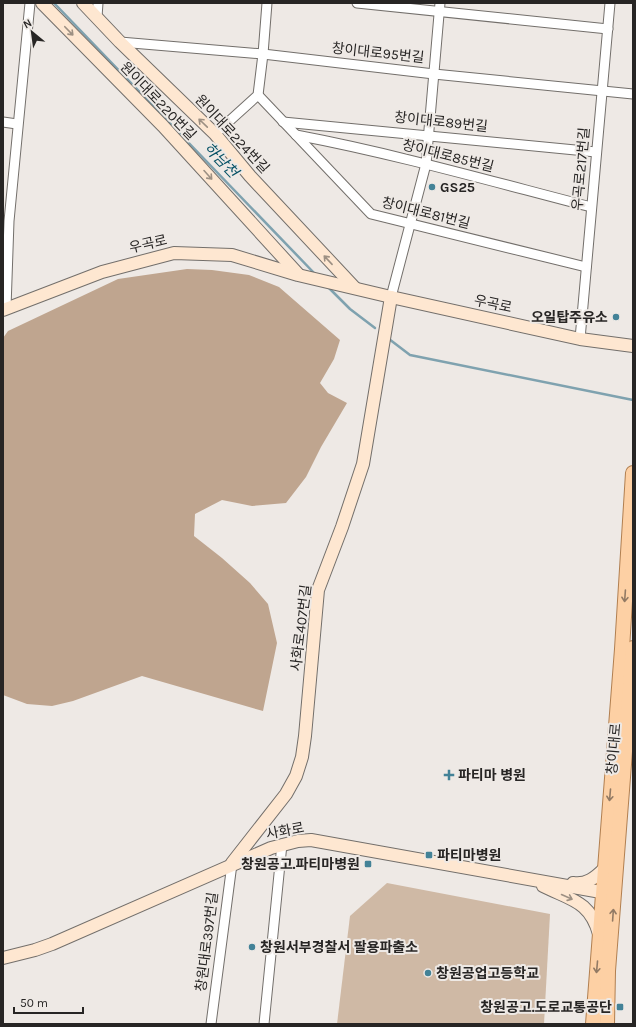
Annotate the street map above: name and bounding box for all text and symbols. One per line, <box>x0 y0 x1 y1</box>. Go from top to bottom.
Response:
north arrow <box>12 12 52 52</box>
text: N <box>21 16 34 31</box>
one-way arrow <box>64 26 74 36</box>
street label: 창이대로95번길 <box>331 40 425 66</box>
street label: 원이대로220번길 <box>117 58 199 144</box>
street label: 원이대로224번길 <box>191 91 273 177</box>
street label: 창이대로89번길 <box>393 109 489 135</box>
one-way arrow <box>198 118 208 128</box>
street label: 우곡로217번길 <box>569 127 593 211</box>
street label: 창이대로85번길 <box>400 136 496 176</box>
water label: 하남천 <box>200 139 243 183</box>
one-way arrow <box>203 170 212 181</box>
place label: GS25 <box>440 179 475 196</box>
marker: GS25 <box>427 182 437 192</box>
street label: 창이대로81번길 <box>380 194 472 232</box>
street label: 우곡로 <box>127 231 169 257</box>
one-way arrow <box>324 255 333 265</box>
street label: 우곡로 <box>472 292 514 316</box>
place label: 오일탑주유소 <box>531 309 608 326</box>
marker: 오일탑주유소 <box>611 312 621 322</box>
street label: 사화로407번길 <box>287 584 315 672</box>
one-way arrow <box>621 589 629 602</box>
street label: 창이대로 <box>603 722 625 775</box>
place label: 파티마 병원 <box>458 767 526 784</box>
marker: 파티마 병원 <box>443 769 455 781</box>
one-way arrow <box>606 788 613 801</box>
street label: 사화로 <box>264 819 306 843</box>
place label: 파티마병원 <box>437 847 501 864</box>
marker: 파티마병원 <box>424 850 434 860</box>
place label: 창원공고.파티마병원 <box>241 856 360 873</box>
marker: 창원공고.파티마병원 <box>363 859 373 869</box>
street label: 창원대로397번길 <box>192 891 222 993</box>
one-way arrow <box>560 894 572 902</box>
one-way arrow <box>609 909 616 922</box>
place label: 창원서부경찰서 팔용파출소 <box>260 939 418 956</box>
marker: 창원서부경찰서 팔용파출소 <box>247 942 257 952</box>
one-way arrow <box>594 960 601 973</box>
place label: 창원공업고등학교 <box>436 965 539 982</box>
marker: 창원공업고등학교 <box>423 968 433 978</box>
scale bar <box>14 989 83 1015</box>
text: 50 m <box>20 996 48 1010</box>
place label: 창원공고.도로교통공단 <box>480 999 612 1016</box>
marker: 창원공고.도로교통공단 <box>615 1002 625 1012</box>

